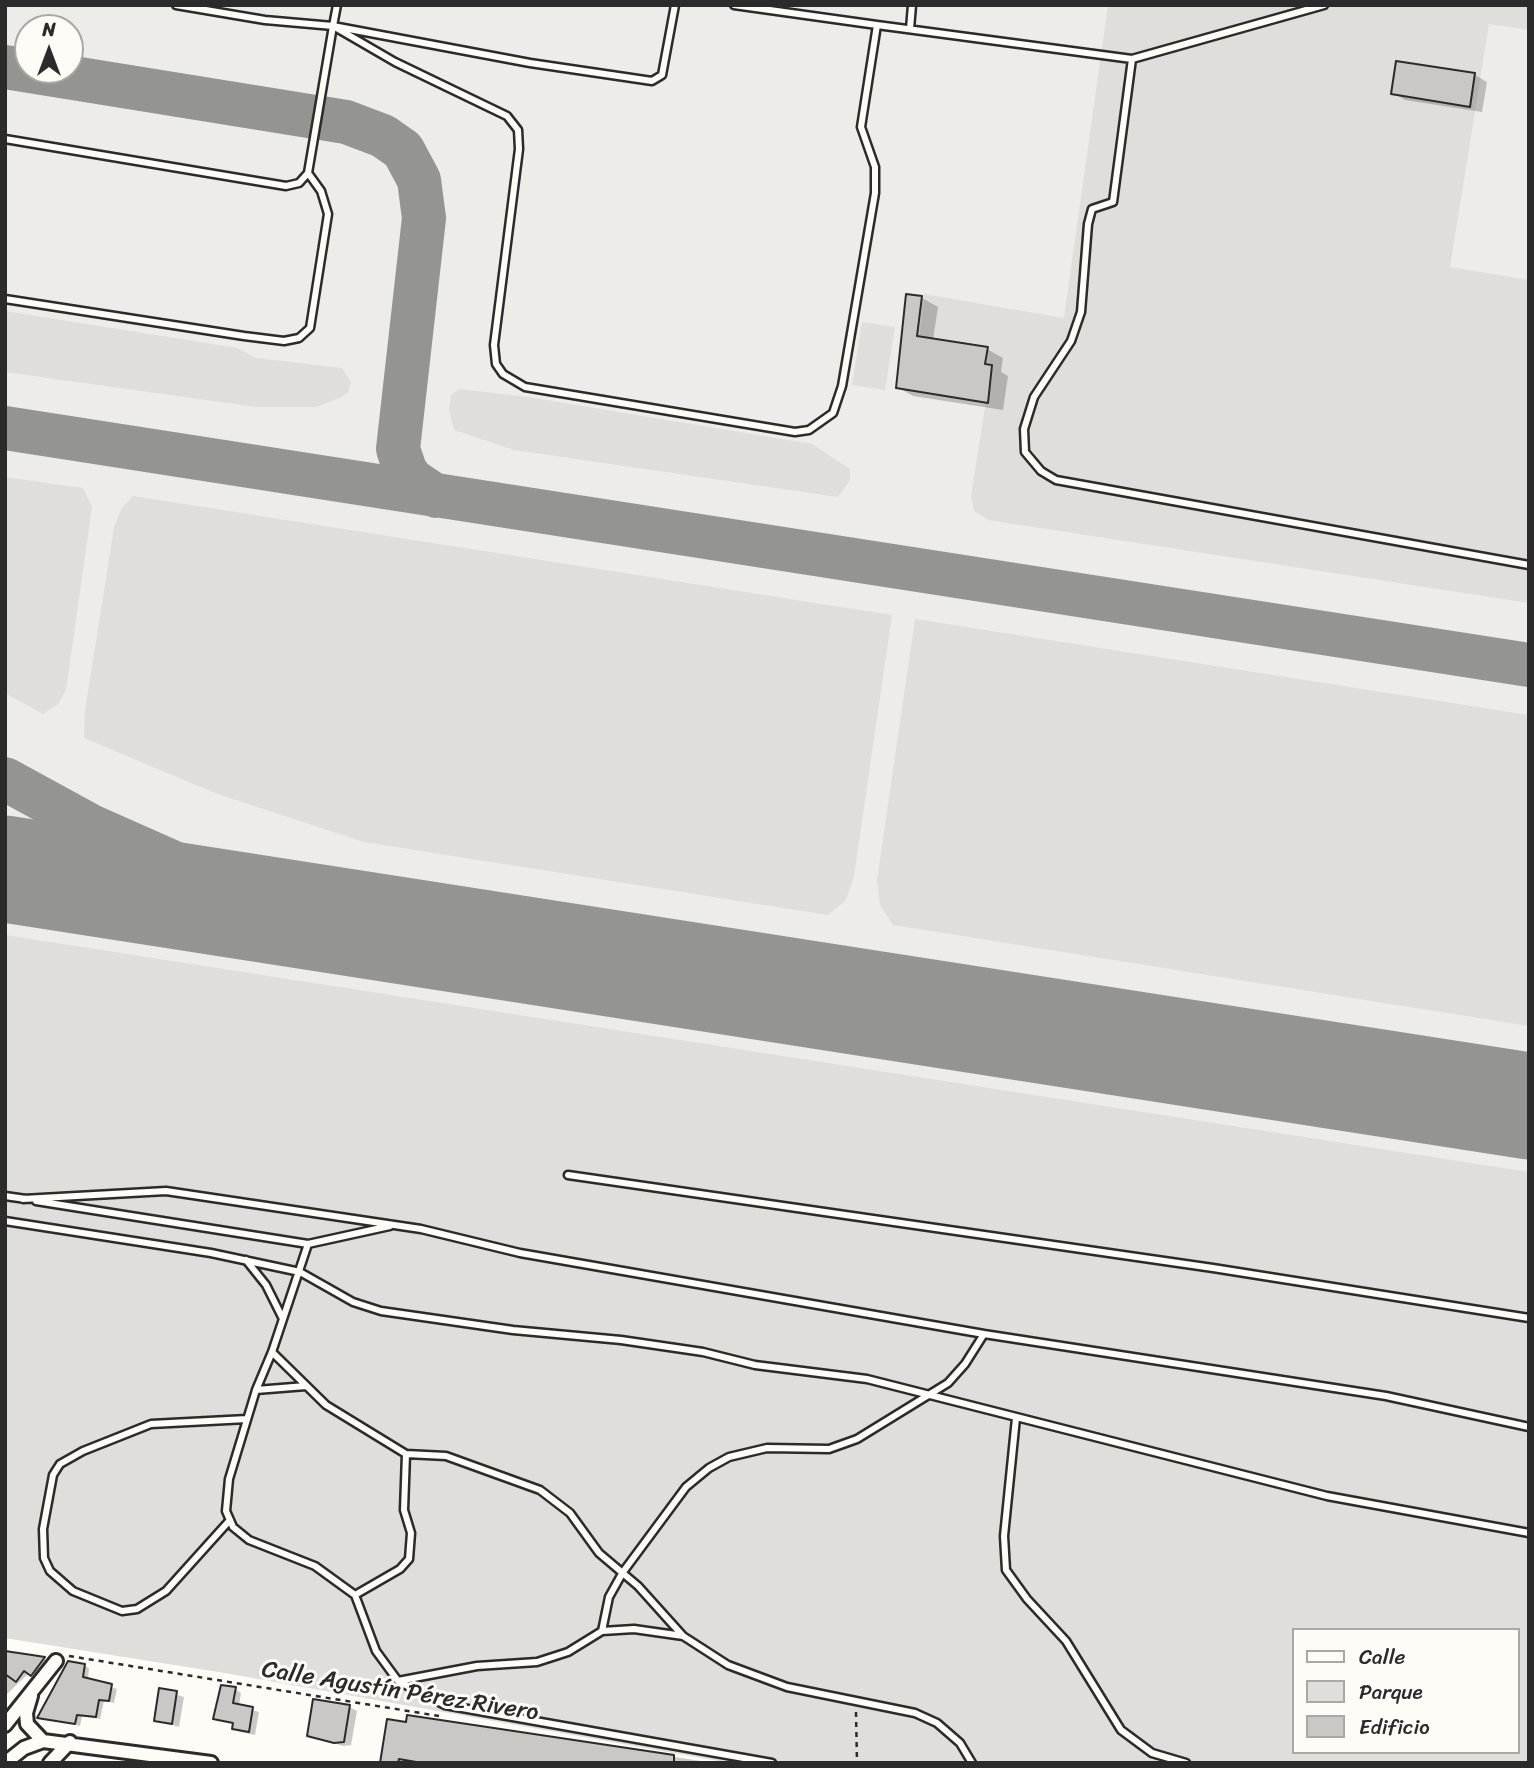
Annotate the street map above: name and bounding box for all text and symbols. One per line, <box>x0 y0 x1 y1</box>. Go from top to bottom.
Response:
text: N <box>42 13 56 46</box>
north arrow <box>14 14 84 84</box>
legend <box>1292 1628 1520 1754</box>
text: Calle <box>1359 1638 1405 1676</box>
street label: Calle Agustín Pérez Rivero <box>260 1656 540 1728</box>
text: Parque <box>1359 1673 1423 1711</box>
text: Edificio <box>1359 1708 1430 1746</box>

